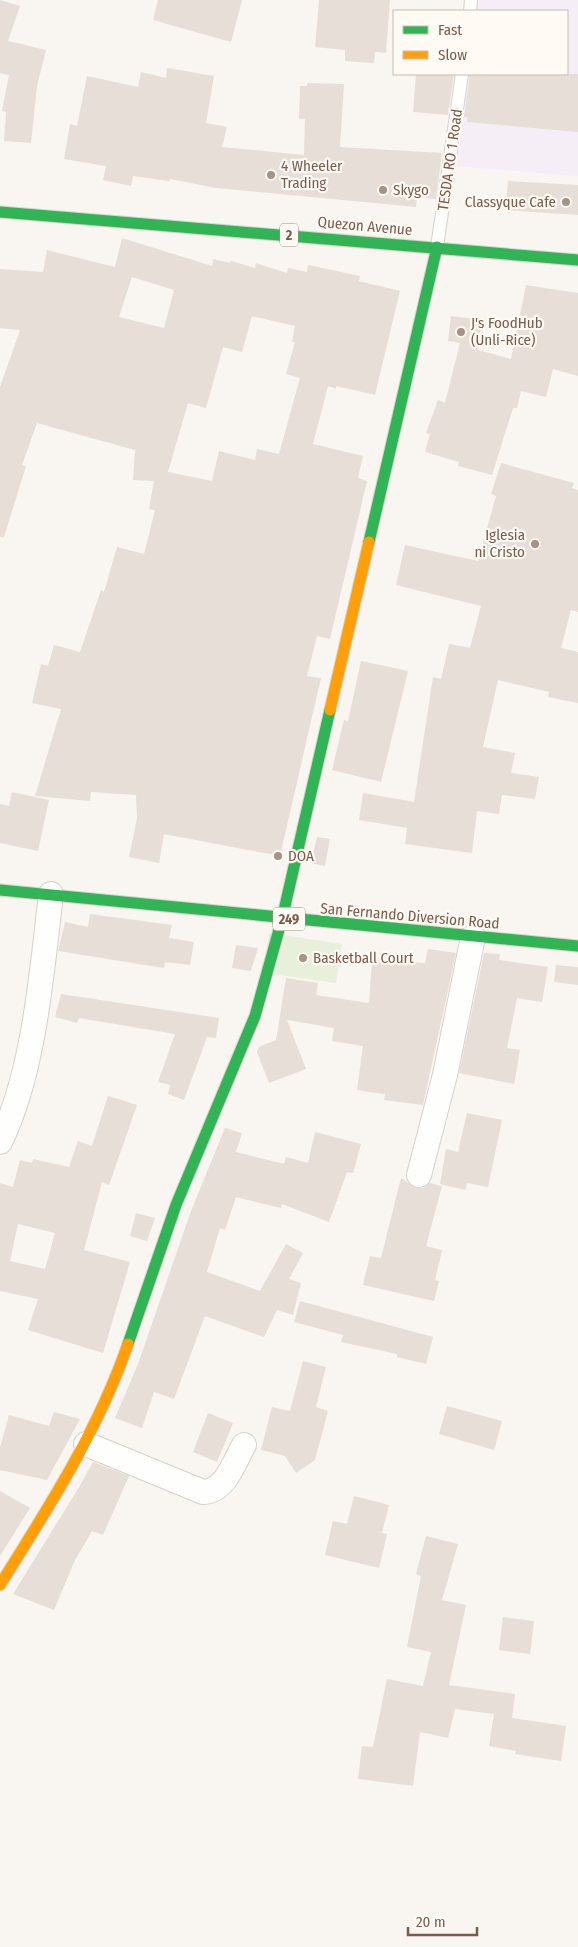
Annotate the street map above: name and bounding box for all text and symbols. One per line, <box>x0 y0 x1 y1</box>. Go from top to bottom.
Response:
legend <box>393 10 568 75</box>
text: Fast <box>438 21 462 39</box>
text: Slow <box>438 46 467 64</box>
street label: TESDA RO 1 Road <box>434 108 466 212</box>
place label: 4 Wheeler Trading <box>281 157 343 192</box>
marker: 4 Wheeler Trading <box>265 169 277 181</box>
place label: Skygo <box>393 181 429 199</box>
marker: Skygo <box>377 184 389 196</box>
place label: Classyque Cafe <box>465 193 556 211</box>
marker: Classyque Cafe <box>560 196 572 208</box>
street label: Quezon Avenue <box>317 213 413 239</box>
road number: 2 <box>280 224 298 246</box>
place label: J's FoodHub (Unli-Rice) <box>471 314 543 349</box>
marker: J's FoodHub (Unli-Rice) <box>455 326 467 338</box>
place label: Iglesia ni Cristo <box>474 526 525 561</box>
marker: Iglesia ni Cristo <box>529 538 541 550</box>
place label: DOA <box>288 847 314 865</box>
marker: DOA <box>272 850 284 862</box>
street label: San Fernando Diversion Road <box>320 899 500 933</box>
road number: 249 <box>273 908 305 931</box>
place label: Basketball Court <box>313 949 414 967</box>
marker: Basketball Court <box>297 952 309 964</box>
scale bar <box>408 1904 477 1936</box>
text: 20 m <box>416 1913 446 1931</box>

